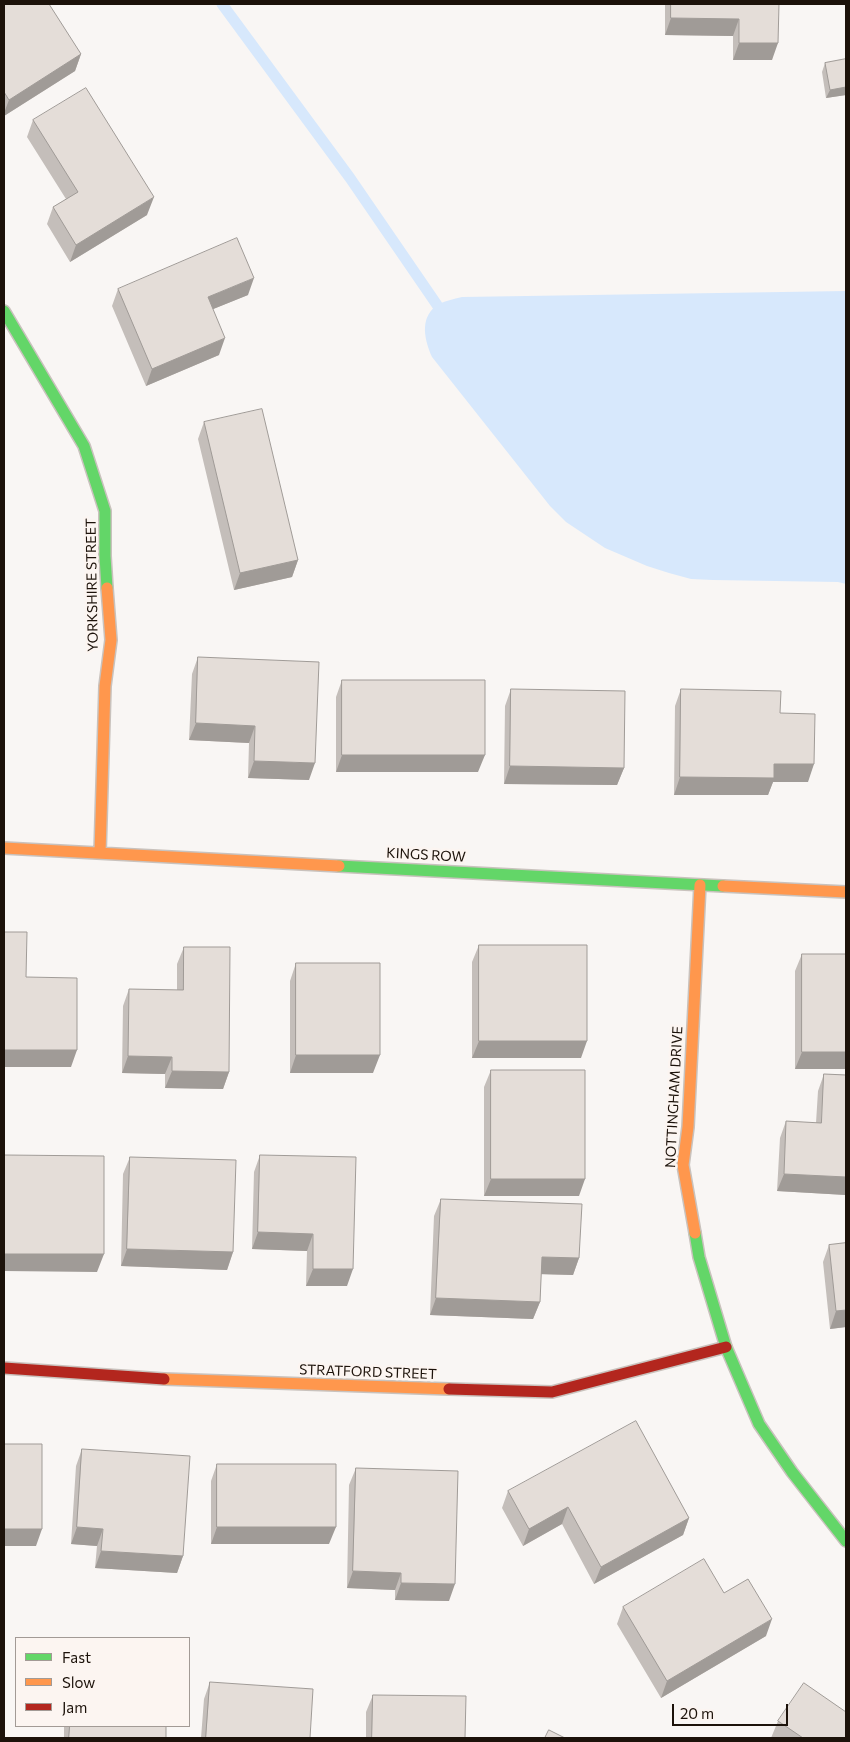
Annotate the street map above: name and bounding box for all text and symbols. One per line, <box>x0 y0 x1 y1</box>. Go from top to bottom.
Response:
street label: YORKSHIRE STREET <box>82 518 102 652</box>
street label: KINGS ROW <box>386 845 466 865</box>
street label: NOTTINGHAM DRIVE <box>662 1026 686 1168</box>
street label: STRATFORD STREET <box>299 1361 437 1383</box>
legend <box>15 1637 190 1727</box>
text: Fast <box>62 1648 91 1666</box>
text: Slow <box>62 1673 95 1691</box>
scale bar <box>675 1694 791 1726</box>
text: Jam <box>62 1698 87 1716</box>
text: 20 m <box>680 1704 714 1722</box>

